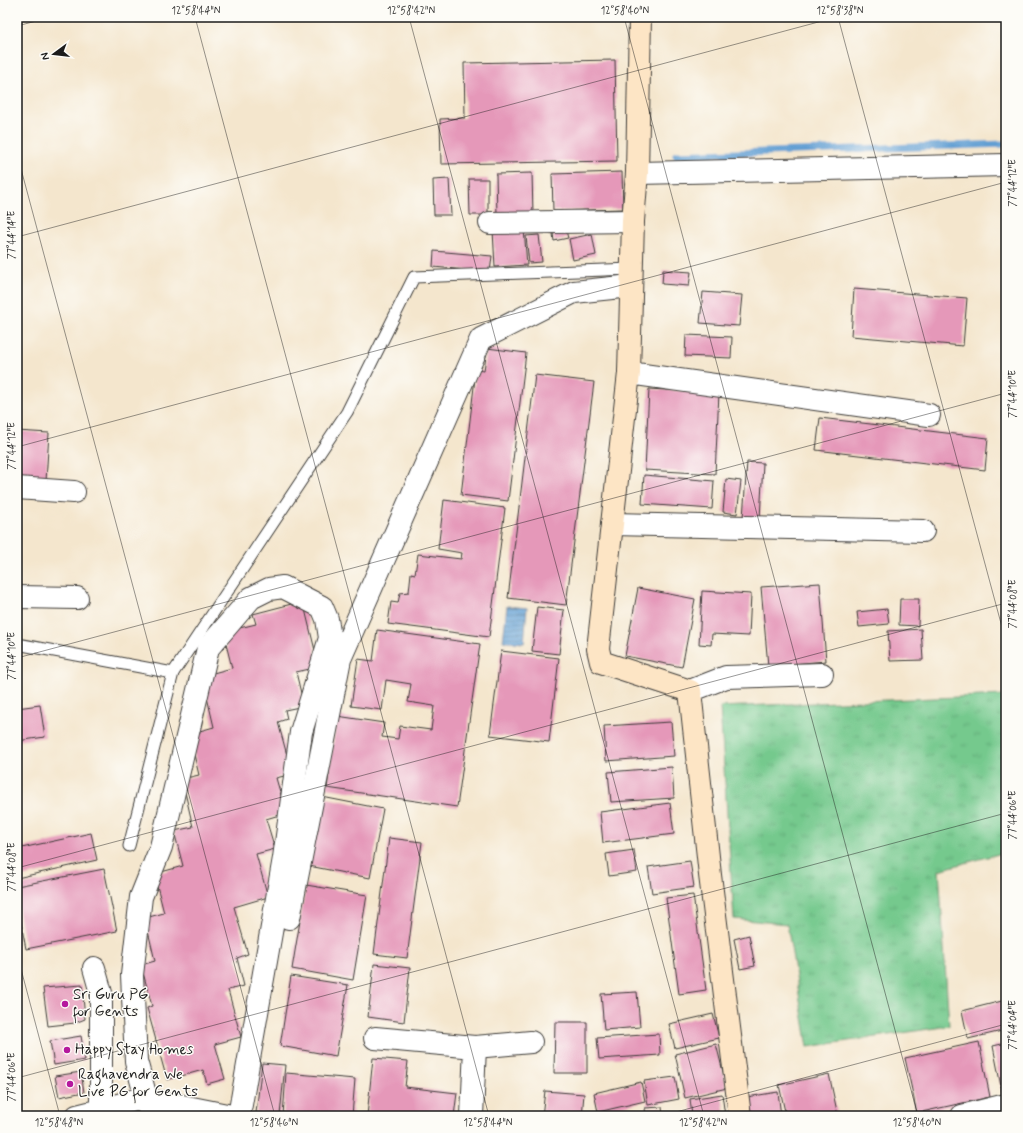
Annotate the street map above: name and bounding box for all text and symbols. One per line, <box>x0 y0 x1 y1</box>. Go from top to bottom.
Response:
text: 12°58'44"N <box>172 4 221 18</box>
text: 12°58'42"N <box>387 4 435 18</box>
text: 12°58'40"N <box>601 4 650 18</box>
text: 12°58'38"N <box>816 4 864 18</box>
north arrow <box>34 34 74 74</box>
text: N <box>38 51 53 62</box>
text: 77°44'12"E <box>1006 159 1020 207</box>
text: 77°44'14"E <box>5 211 19 259</box>
text: 77°44'10"E <box>1006 370 1020 418</box>
text: 77°44'12"E <box>5 422 19 470</box>
text: 77°44'08"E <box>1006 579 1020 629</box>
text: 77°44'10"E <box>5 632 19 680</box>
text: 77°44'06"E <box>1006 790 1020 840</box>
text: 77°44'08"E <box>5 842 19 892</box>
place label: Sri Guru PG for Gents <box>73 985 148 1024</box>
marker: Sri Guru PG for Gents <box>60 999 70 1009</box>
text: 77°44'04"E <box>1006 1000 1020 1050</box>
place label: Happy Stay Homes <box>75 1040 193 1060</box>
marker: Happy Stay Homes <box>62 1045 72 1055</box>
text: 77°44'06"E <box>5 1052 19 1102</box>
place label: Raghavendra We Live PG for Gents <box>78 1065 198 1104</box>
marker: Raghavendra We Live PG for Gents <box>65 1079 75 1089</box>
text: 12°58'48"N <box>35 1116 83 1130</box>
text: 12°58'46"N <box>250 1116 299 1130</box>
text: 12°58'44"N <box>464 1116 513 1130</box>
text: 12°58'42"N <box>679 1116 727 1130</box>
text: 12°58'40"N <box>893 1116 942 1130</box>

